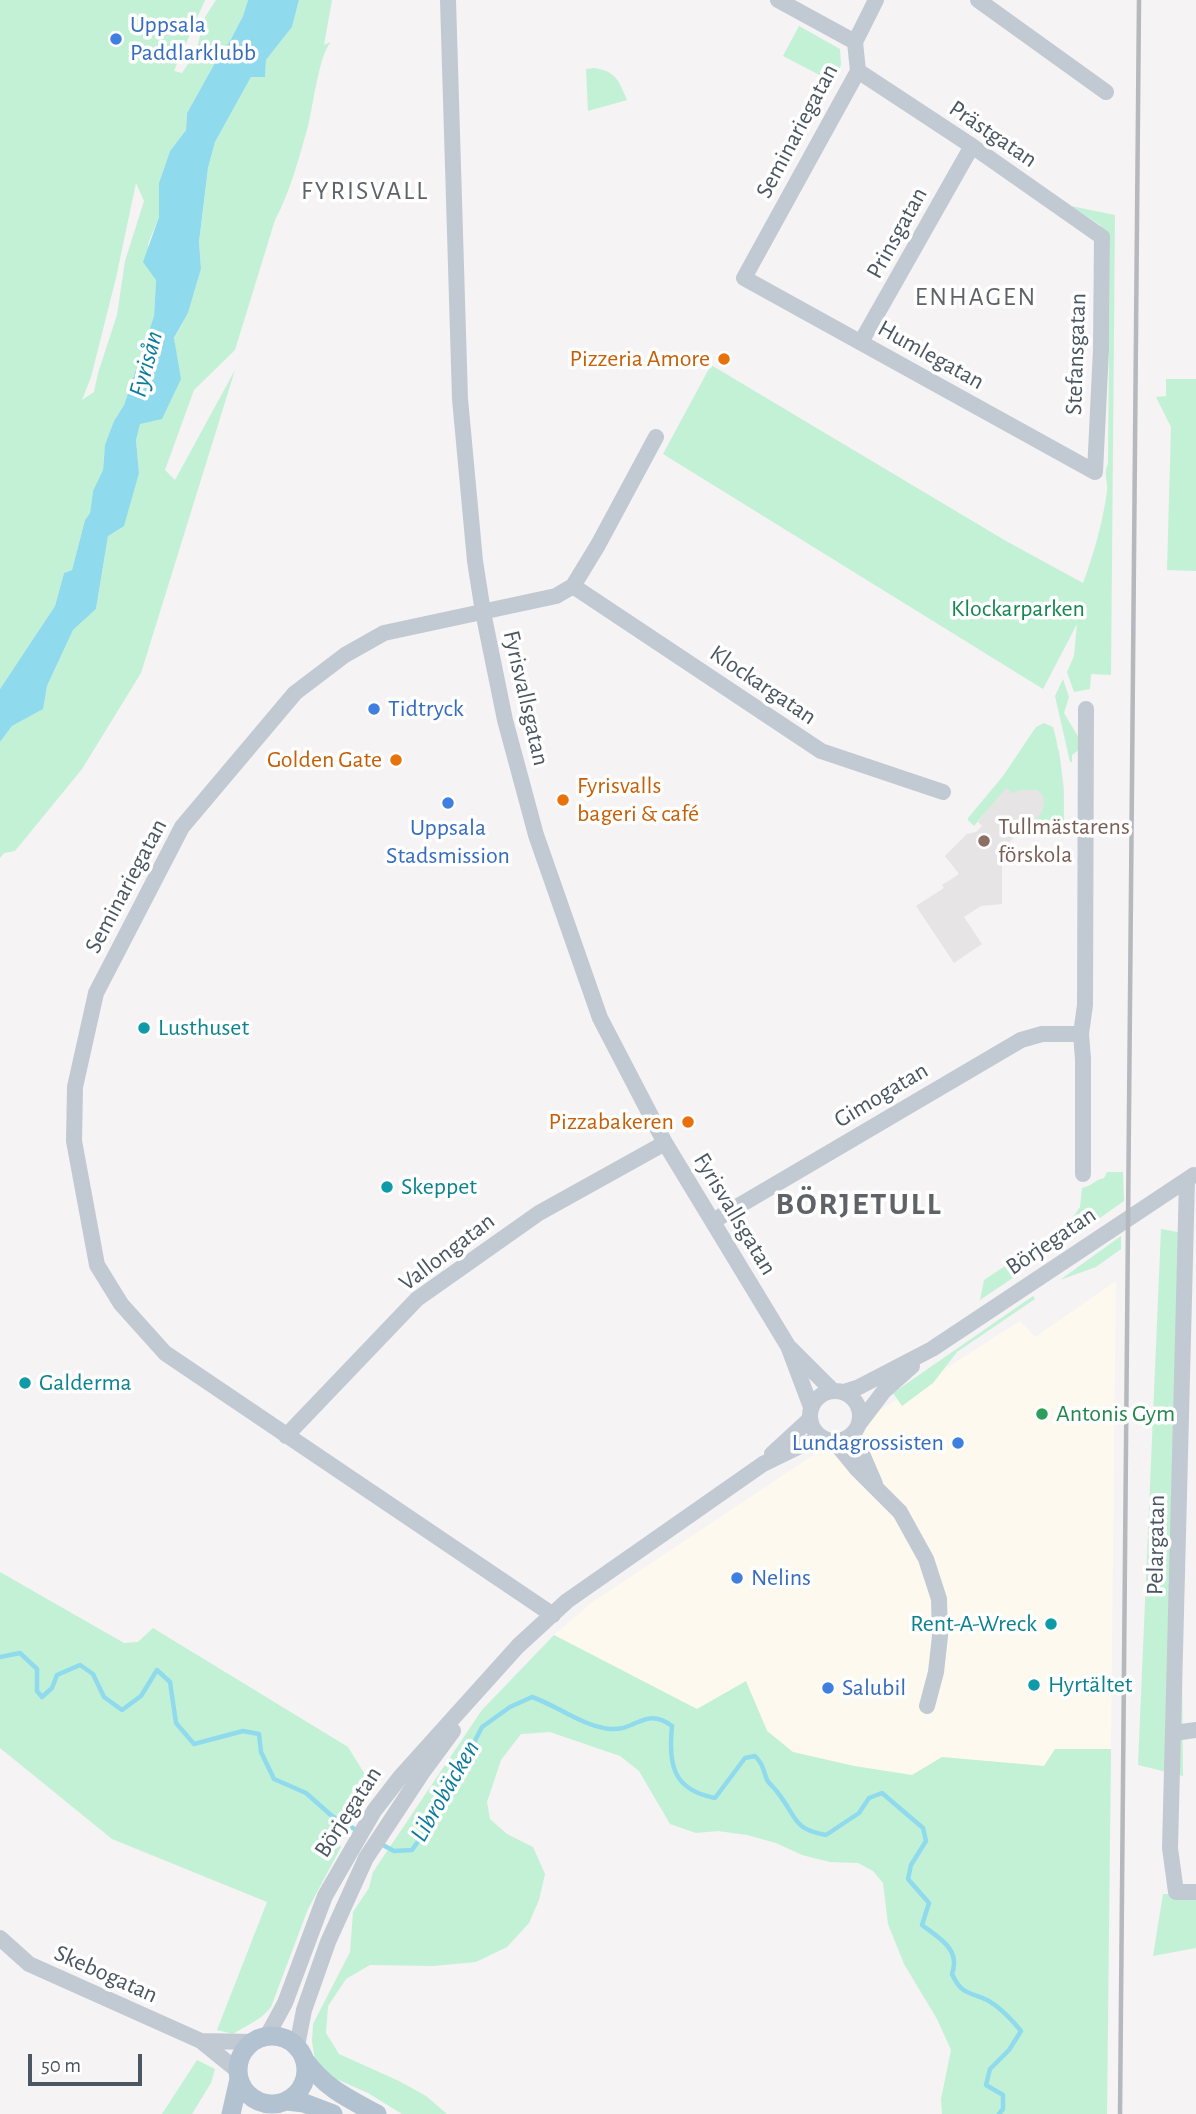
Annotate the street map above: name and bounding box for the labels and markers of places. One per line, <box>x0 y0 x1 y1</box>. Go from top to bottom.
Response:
place label: Uppsala Paddlarklubb <box>130 11 256 67</box>
marker: Uppsala Paddlarklubb <box>108 31 124 47</box>
place label: Pizzeria Amore <box>569 345 710 373</box>
marker: Pizzeria Amore <box>716 351 732 367</box>
place label: Tidtryck <box>388 695 464 723</box>
marker: Tidtryck <box>366 701 382 717</box>
place label: Golden Gate <box>267 746 382 774</box>
marker: Golden Gate <box>388 752 404 768</box>
place label: Fyrisvalls bageri & café <box>577 772 699 828</box>
marker: Fyrisvalls bageri & café <box>555 792 571 808</box>
marker: Uppsala Stadsmission <box>440 795 456 811</box>
place label: Tullmästarens förskola <box>998 813 1130 869</box>
place label: Uppsala Stadsmission <box>386 814 510 870</box>
marker: Tullmästarens förskola <box>976 833 992 849</box>
place label: Lusthuset <box>158 1014 249 1042</box>
marker: Lusthuset <box>136 1020 152 1036</box>
place label: Pizzabakeren <box>549 1108 674 1136</box>
marker: Pizzabakeren <box>680 1114 696 1130</box>
place label: Skeppet <box>401 1173 477 1201</box>
marker: Skeppet <box>379 1179 395 1195</box>
place label: Galderma <box>39 1369 132 1397</box>
marker: Galderma <box>17 1375 33 1391</box>
place label: Antonis Gym <box>1056 1400 1175 1428</box>
marker: Antonis Gym <box>1034 1406 1050 1422</box>
place label: Lundagrossisten <box>792 1429 944 1457</box>
marker: Lundagrossisten <box>950 1435 966 1451</box>
place label: Nelins <box>751 1564 811 1592</box>
marker: Nelins <box>729 1570 745 1586</box>
place label: Rent-A-Wreck <box>910 1610 1037 1638</box>
marker: Rent-A-Wreck <box>1043 1616 1059 1632</box>
place label: Hyrtältet <box>1048 1671 1132 1699</box>
place label: Salubil <box>842 1674 906 1702</box>
marker: Hyrtältet <box>1026 1677 1042 1693</box>
marker: Salubil <box>820 1680 836 1696</box>

